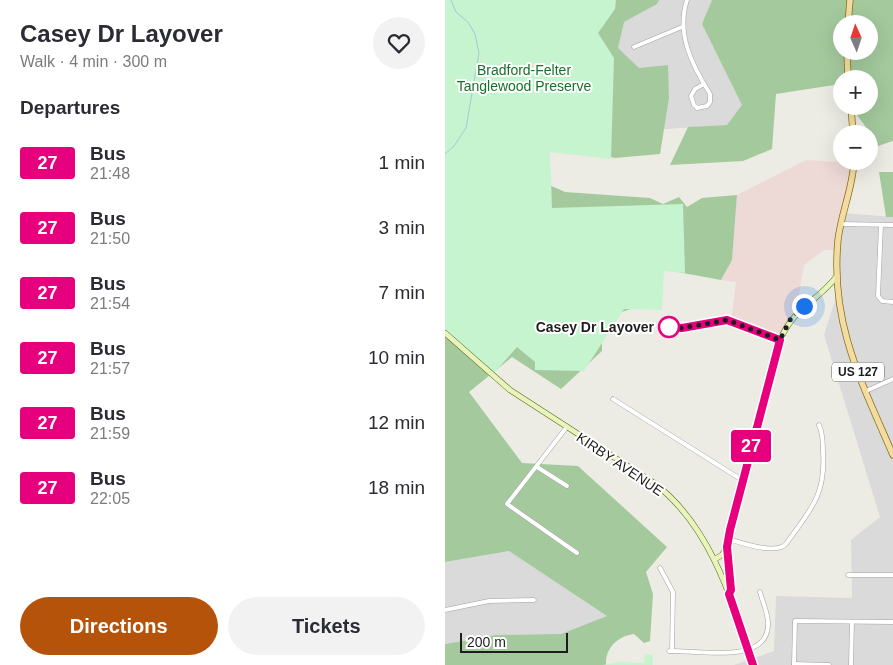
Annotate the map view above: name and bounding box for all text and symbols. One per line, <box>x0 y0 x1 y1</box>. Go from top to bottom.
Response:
north arrow <box>833 15 877 60</box>
map controls <box>833 15 878 170</box>
button: heart <box>373 17 425 69</box>
text: Casey Dr Layover <box>20 20 223 47</box>
text: Walk · 4 min · 300 m <box>20 53 167 70</box>
park label: Bradford-Felter Tanglewood Preserve <box>457 62 592 94</box>
button: + <box>833 70 878 115</box>
text: Departures <box>20 97 120 118</box>
button: − <box>833 125 878 170</box>
text: Bus <box>90 143 126 164</box>
text: 1 min <box>379 152 425 173</box>
text: 27 <box>37 153 58 173</box>
text: 21:48 <box>90 165 130 182</box>
text: Bus <box>90 208 126 229</box>
text: 3 min <box>379 217 425 238</box>
text: 27 <box>37 218 58 238</box>
text: 21:50 <box>90 230 130 247</box>
text: Bus <box>90 273 126 294</box>
text: 7 min <box>379 282 425 303</box>
text: 27 <box>37 283 58 303</box>
your location <box>792 294 817 319</box>
text: 21:54 <box>90 295 130 312</box>
marker: Casey Dr Layover <box>658 316 680 338</box>
place label: Casey Dr Layover <box>536 319 655 335</box>
text: Bus <box>90 338 126 359</box>
text: 10 min <box>368 347 425 368</box>
text: 27 <box>37 348 58 368</box>
text: 21:57 <box>90 360 130 377</box>
road number: US 127 <box>832 362 884 382</box>
text: Bus <box>90 403 126 424</box>
text: 12 min <box>368 412 425 433</box>
text: 27 <box>37 413 58 433</box>
text: 21:59 <box>90 425 130 442</box>
street label: KIRBY AVENUE <box>573 429 667 499</box>
line badge: 27 <box>729 430 773 462</box>
text: 27 <box>741 436 761 456</box>
text: Bus <box>90 468 126 489</box>
text: 18 min <box>368 477 425 498</box>
text: 27 <box>37 478 58 498</box>
text: 22:05 <box>90 490 130 507</box>
button: Directions <box>20 597 218 655</box>
button: Tickets <box>228 597 425 655</box>
scale bar <box>460 630 567 653</box>
text: 200 m <box>467 634 506 650</box>

